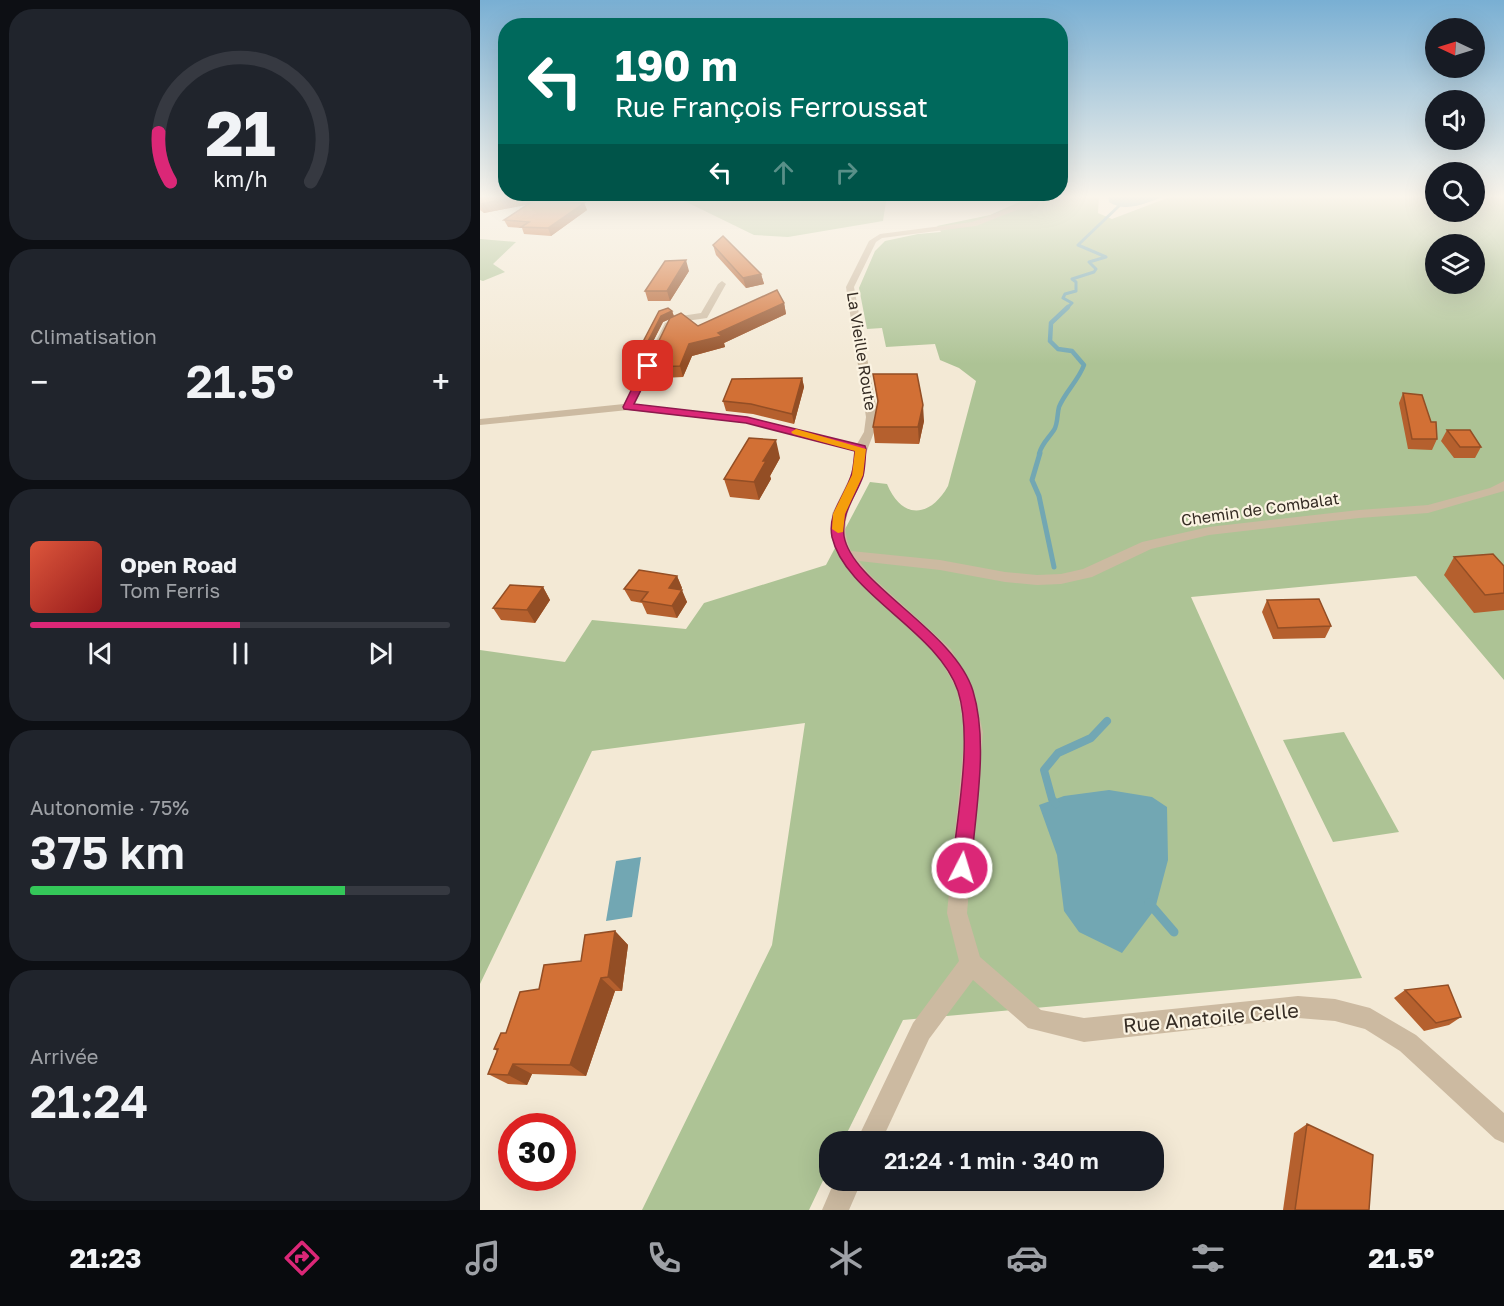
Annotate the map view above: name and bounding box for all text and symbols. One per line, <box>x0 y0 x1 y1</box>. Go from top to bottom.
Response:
north arrow <box>1425 18 1485 78</box>
map controls <box>1425 18 1485 294</box>
text: 190 m <box>615 40 738 90</box>
icon: left <box>516 42 594 120</box>
button: sound <box>1425 90 1485 150</box>
text: Rue François Ferroussat <box>615 91 928 123</box>
text: 21 <box>205 95 275 170</box>
icon: left <box>704 156 737 189</box>
icon: ahead <box>767 156 800 189</box>
icon: right <box>830 156 863 189</box>
button: search <box>1425 162 1485 222</box>
text: km/h <box>213 166 267 192</box>
button: layers <box>1425 234 1485 294</box>
street label: La Vieille Route <box>843 290 881 412</box>
text: Climatisation <box>30 324 157 348</box>
pin <box>622 340 673 391</box>
icon: arrive <box>631 349 664 382</box>
text: 21.5° <box>186 354 294 408</box>
text: − <box>30 362 48 401</box>
text: + <box>432 362 450 401</box>
street label: Chemin de Combalat <box>1180 488 1340 530</box>
text: Open Road <box>120 551 237 578</box>
text: Tom Ferris <box>120 578 220 602</box>
icon: previous <box>84 637 117 670</box>
icon: pause <box>224 637 257 670</box>
icon: next <box>364 637 397 670</box>
text: Autonomie · 75% <box>30 795 189 819</box>
text: 375 km <box>30 825 185 879</box>
position arrow <box>930 836 994 900</box>
street label: Rue Anatoile Celle <box>1122 997 1300 1037</box>
text: Arrivée <box>30 1044 98 1068</box>
text: 21:24 <box>30 1074 149 1128</box>
speed limit sign: 30 <box>498 1113 576 1191</box>
text: 21:24 · 1 min · 340 m <box>884 1147 1099 1174</box>
icon: directions <box>281 1237 323 1279</box>
icon: music <box>462 1237 504 1279</box>
icon: phone <box>643 1237 685 1279</box>
icon: climate <box>825 1237 867 1279</box>
icon: car <box>1006 1237 1048 1279</box>
icon: filters <box>1187 1237 1229 1279</box>
text: 21:23 <box>70 1242 142 1274</box>
text: 21.5° <box>1368 1242 1434 1274</box>

